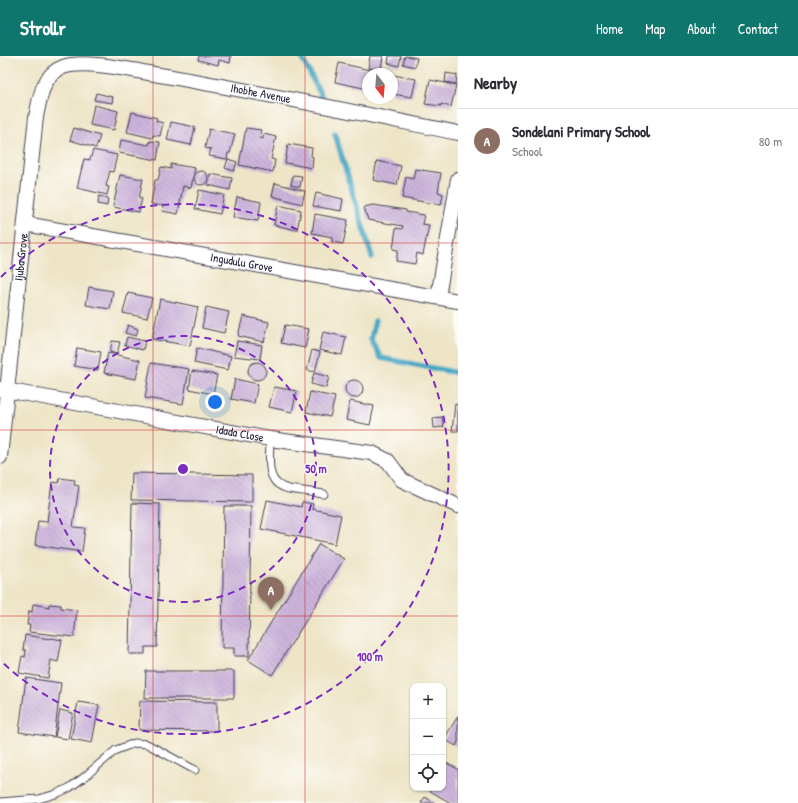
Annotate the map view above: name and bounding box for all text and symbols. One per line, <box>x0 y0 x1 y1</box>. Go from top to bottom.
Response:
text: Strollr <box>20 15 66 41</box>
text: Home <box>596 19 623 38</box>
text: Map <box>645 19 665 38</box>
text: About <box>687 19 716 38</box>
text: Contact <box>738 19 778 38</box>
north arrow <box>362 68 398 104</box>
text: Nearby <box>474 71 517 94</box>
street label: Ihobhe Avenue <box>229 79 292 107</box>
text: Sondelani Primary School <box>512 121 650 142</box>
text: A <box>484 132 490 150</box>
text: 80 m <box>759 132 782 150</box>
text: School <box>512 142 542 160</box>
street label: Ijuba Grove <box>10 232 32 282</box>
street label: Ingudulu Grove <box>209 248 275 276</box>
your location <box>205 392 225 412</box>
street label: Idada Close <box>215 420 266 446</box>
text: 50 m <box>305 460 327 477</box>
centre of rings <box>176 462 190 476</box>
pin: A <box>258 577 284 610</box>
text: 100 m <box>357 648 383 665</box>
map controls <box>410 683 446 791</box>
button: + <box>410 683 446 719</box>
button: − <box>410 719 446 755</box>
button: locate <box>410 755 446 791</box>

